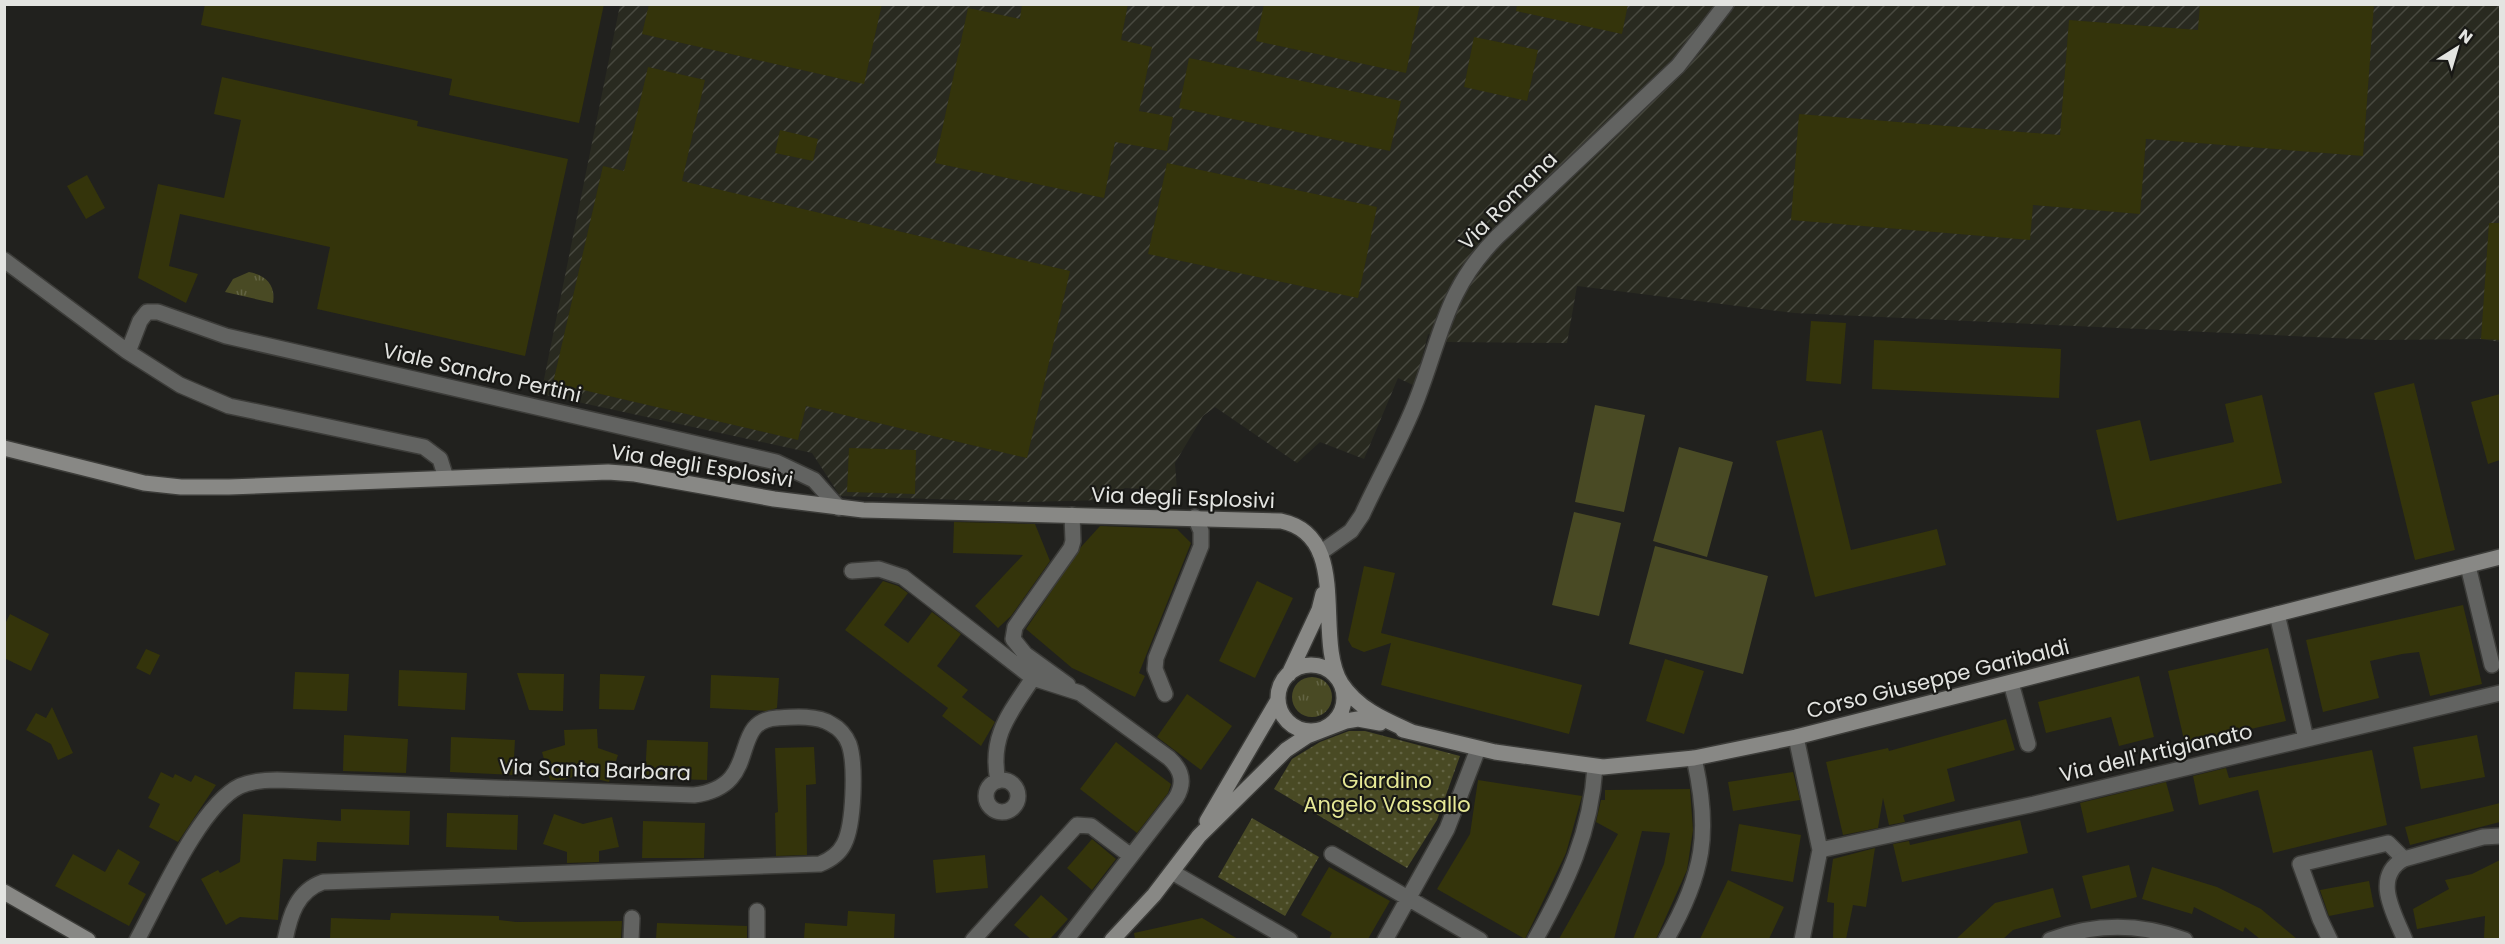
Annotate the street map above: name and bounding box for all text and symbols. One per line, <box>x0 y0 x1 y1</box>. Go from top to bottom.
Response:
north arrow <box>2427 18 2487 78</box>
text: N <box>2454 24 2477 49</box>
street label: Via Romana <box>1452 145 1563 256</box>
street label: Viale Sandro Pertini <box>380 336 584 409</box>
street label: Via degli Esplosivi <box>609 437 795 494</box>
street label: Via degli Esplosivi <box>1090 480 1276 515</box>
street label: Corso Giuseppe Garibaldi <box>1803 632 2072 725</box>
street label: Via dell'Artigianato <box>2057 716 2255 789</box>
street label: Via Santa Barbara <box>499 752 691 787</box>
park label: Giardino Angelo Vassallo <box>1303 766 1471 819</box>

